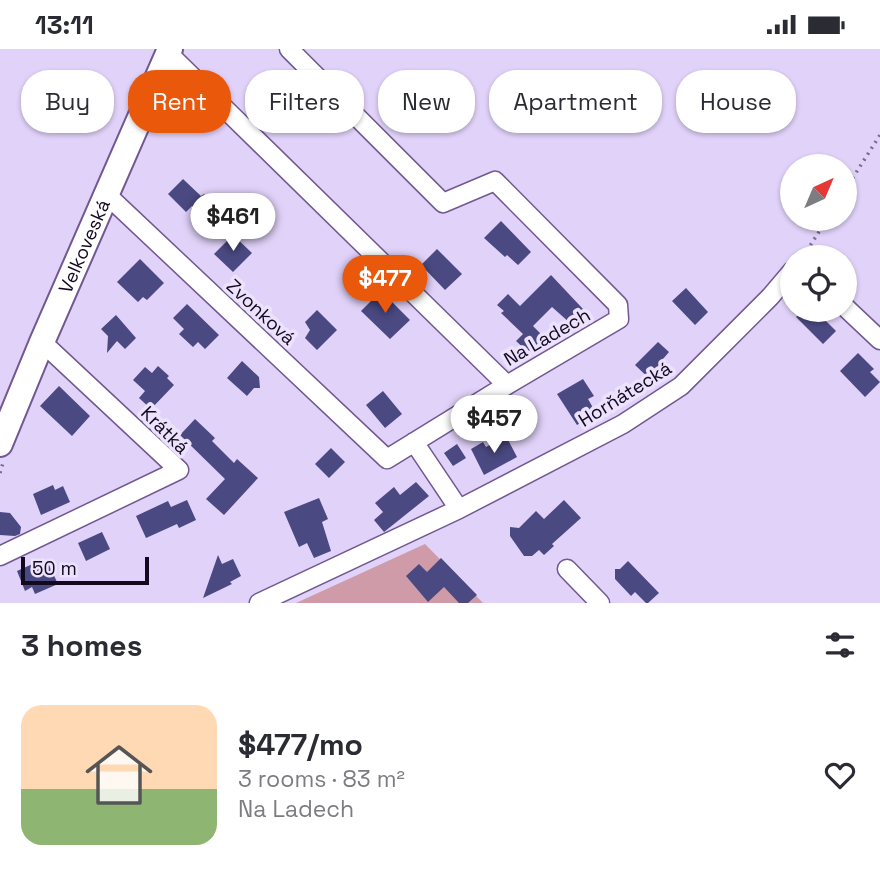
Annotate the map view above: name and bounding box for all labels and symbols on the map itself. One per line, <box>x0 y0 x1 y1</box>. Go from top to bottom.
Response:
north arrow <box>780 154 858 231</box>
pin: $461 <box>192 193 274 253</box>
street label: Velkoveská <box>52 195 115 297</box>
pin: $477 <box>344 255 426 315</box>
street label: Zvonková <box>221 274 301 350</box>
street label: Na Ladech <box>499 302 595 372</box>
street label: Horňátecká <box>574 355 676 432</box>
pin: $457 <box>453 395 535 455</box>
street label: Krátká <box>136 401 195 460</box>
scale bar <box>21 554 149 586</box>

